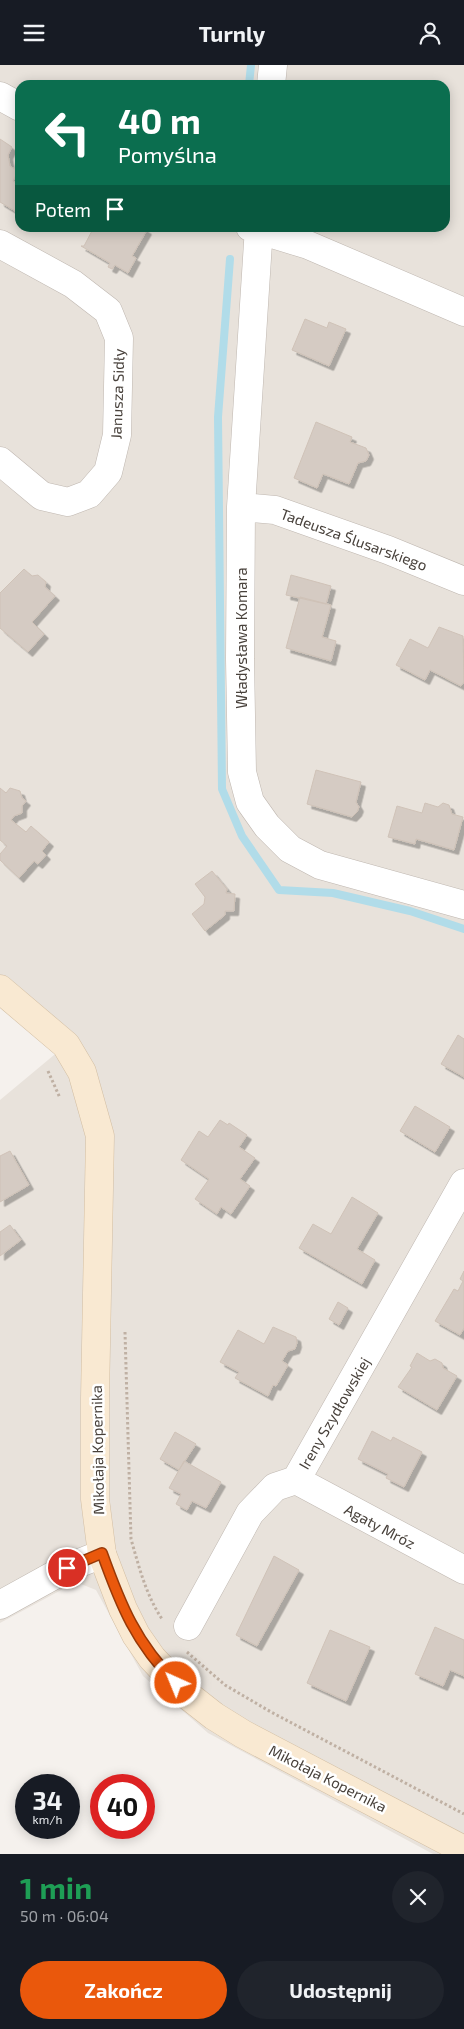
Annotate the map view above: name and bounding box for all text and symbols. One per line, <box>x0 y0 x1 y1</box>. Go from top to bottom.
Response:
icon: menu <box>20 19 48 47</box>
icon: person <box>416 19 444 47</box>
text: Turnly <box>199 20 265 46</box>
text: 40 m <box>118 99 201 141</box>
icon: left <box>35 100 100 165</box>
text: Pomyślna <box>118 141 217 167</box>
icon: arrive <box>101 195 129 223</box>
text: Potem <box>35 198 91 221</box>
street label: Janusza Sidły <box>106 348 128 440</box>
street label: Tadeusza Ślusarskiego <box>278 504 430 574</box>
street label: Władysława Komara <box>232 567 250 709</box>
street label: Ireny Szydłowskiej <box>295 1354 374 1473</box>
street label: Mikołaja Kopernika <box>87 1385 108 1515</box>
street label: Agaty Mróz <box>341 1500 419 1552</box>
pin <box>46 1547 88 1589</box>
icon: arrive <box>53 1554 81 1582</box>
position arrow <box>149 1656 201 1708</box>
street label: Mikołaja Kopernika <box>266 1741 390 1816</box>
speed limit sign: 40 <box>90 1774 155 1839</box>
text: 34 <box>32 1785 63 1815</box>
text: km/h <box>33 1812 62 1826</box>
text: 1 min <box>20 1869 92 1905</box>
button: close <box>392 1871 444 1923</box>
text: 50 m · 06:04 <box>20 1906 109 1925</box>
button: Zakończ <box>20 1961 227 2019</box>
button: Udostępnij <box>237 1961 444 2019</box>

